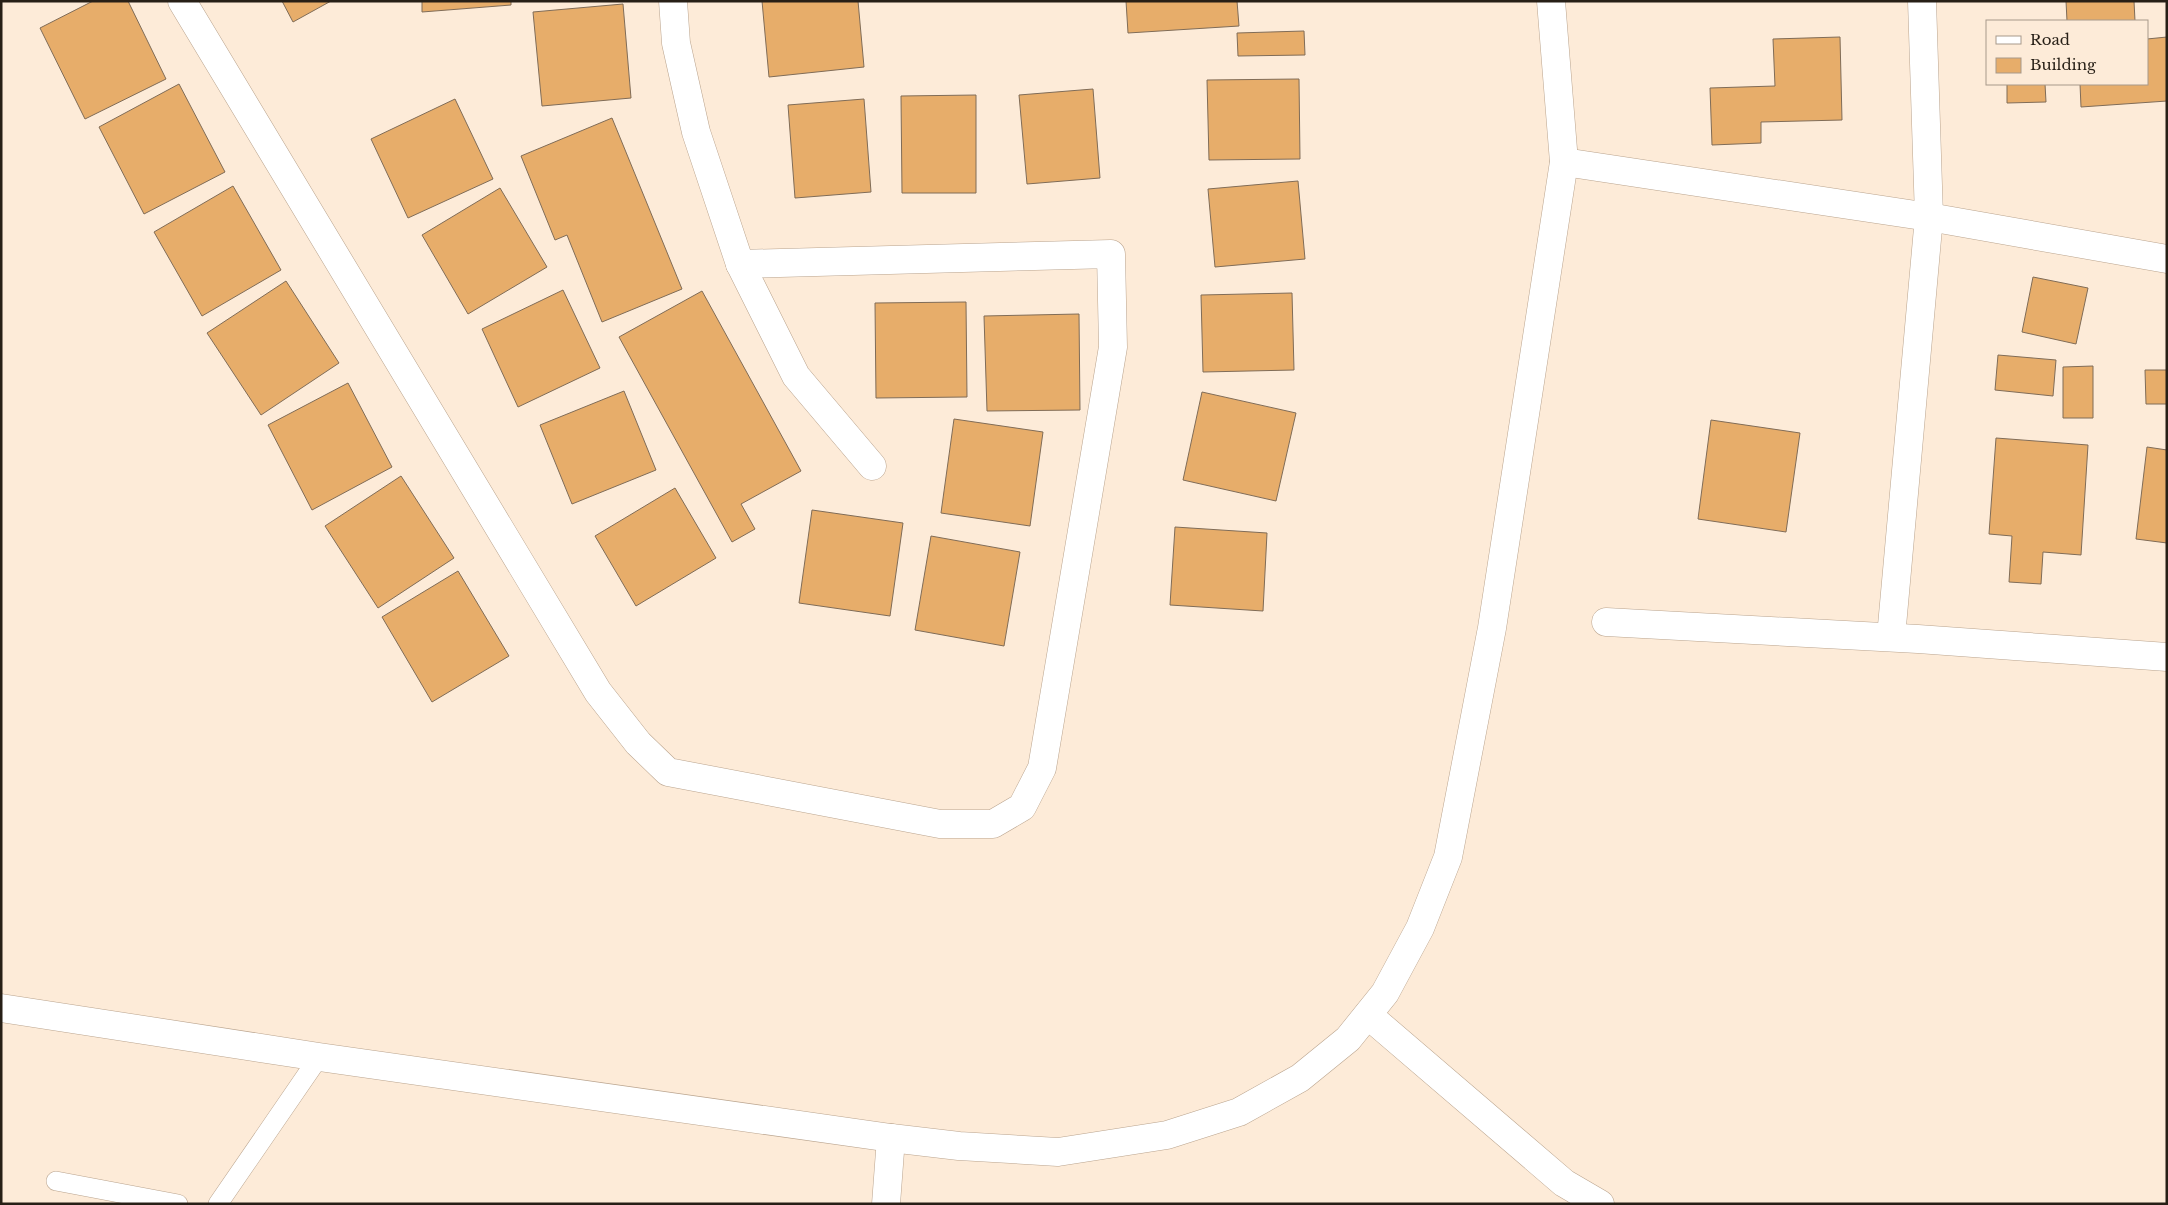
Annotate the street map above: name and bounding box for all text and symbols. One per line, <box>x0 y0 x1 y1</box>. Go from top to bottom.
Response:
legend <box>1986 20 2148 85</box>
text: Road <box>2030 30 2070 49</box>
text: Building <box>2030 55 2097 74</box>

